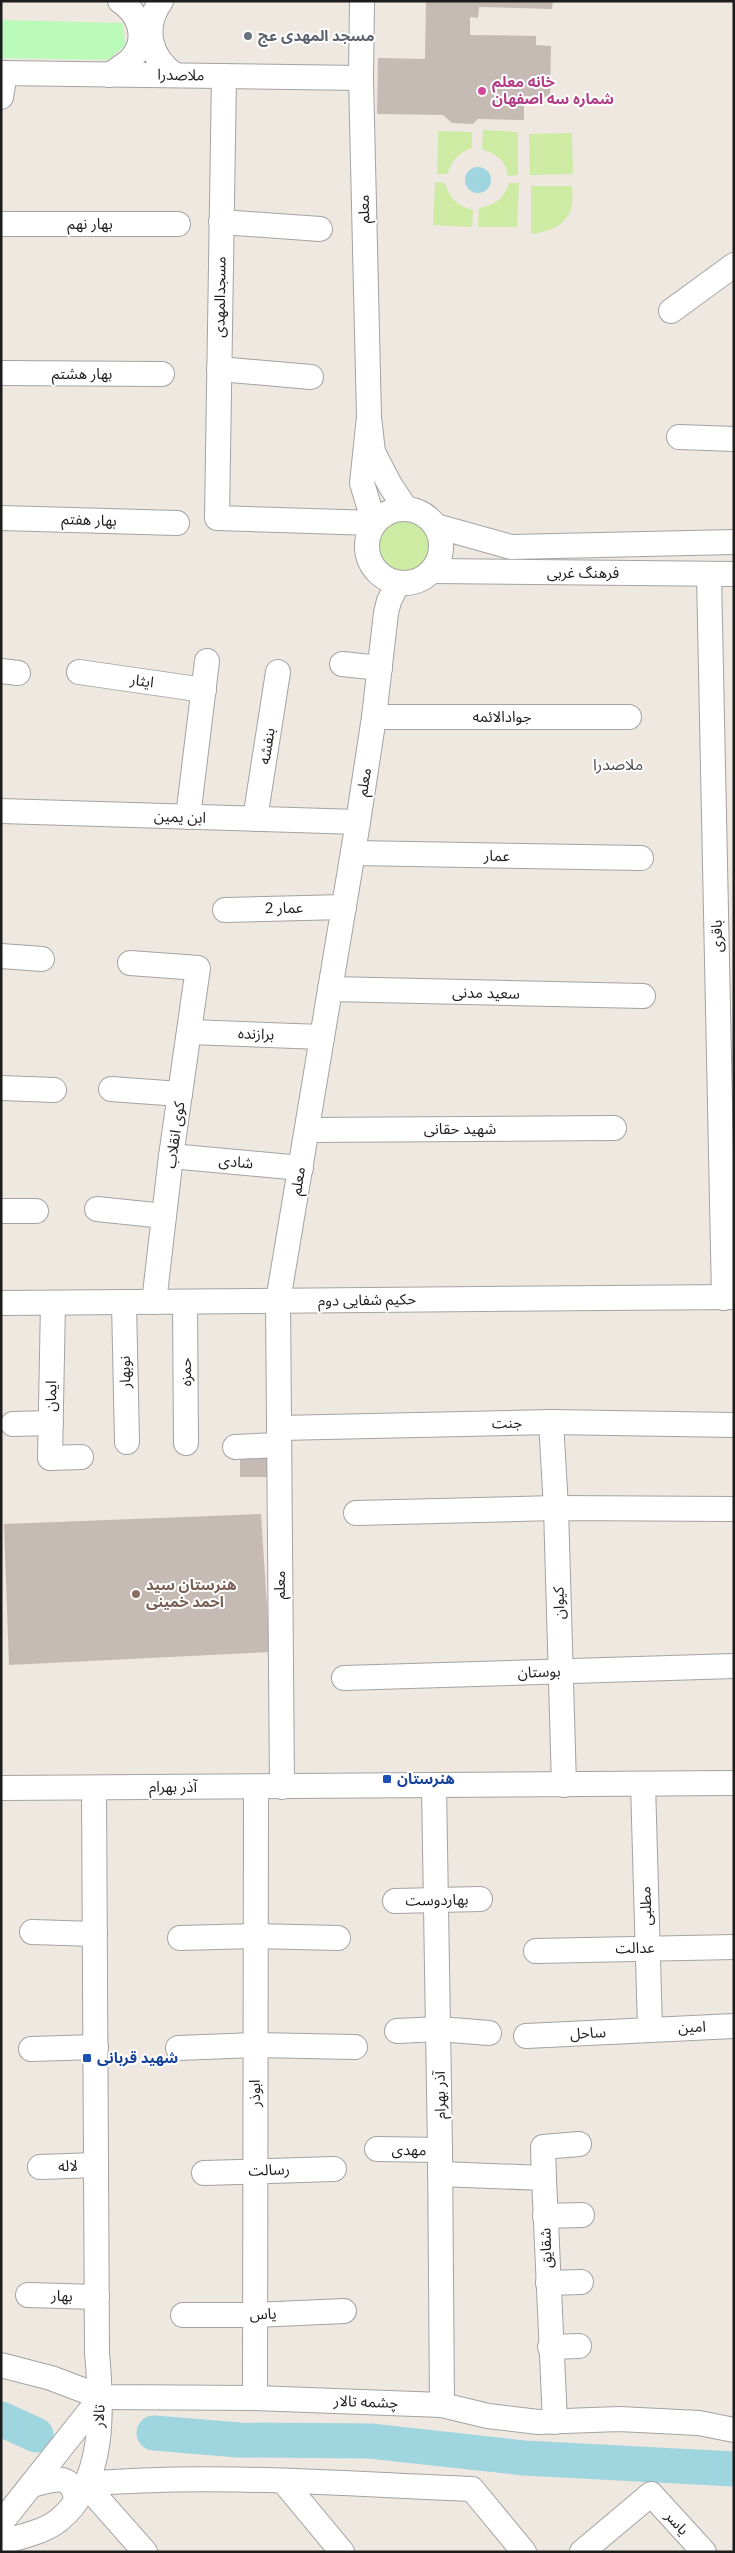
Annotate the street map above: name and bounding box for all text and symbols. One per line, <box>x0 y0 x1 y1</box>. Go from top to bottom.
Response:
place label: مسجد المهدی عج <box>258 26 374 47</box>
marker: مسجد المهدی عج <box>242 30 254 42</box>
street label: ملاصدرا <box>157 65 205 84</box>
place label: خانه معلم شماره سه اصفهان <box>492 72 614 108</box>
marker: خانه معلم شماره سه اصفهان <box>476 85 488 97</box>
street label: معلم <box>354 194 375 223</box>
street label: بهار نهم <box>67 214 113 235</box>
street label: مسجدالمهدی <box>209 256 230 338</box>
street label: بهار هشتم <box>52 364 112 385</box>
street label: بهار هفتم <box>61 509 117 532</box>
street label: فرهنگ غربی <box>547 563 619 582</box>
street label: ایثار <box>128 669 155 692</box>
street label: جوادالائمه <box>473 707 532 726</box>
street label: بنفشه <box>254 726 278 765</box>
district label: ملاصدرا <box>593 754 643 774</box>
street label: معلم <box>352 766 377 798</box>
street label: ابن یمین <box>154 806 206 827</box>
street label: عمار <box>483 846 511 865</box>
street label: عمار 2 <box>265 898 304 917</box>
street label: باقری <box>707 920 726 952</box>
street label: سعید مدنی <box>452 982 520 1003</box>
street label: برازنده <box>238 1023 275 1044</box>
street label: کوی انقلاب <box>160 1099 189 1170</box>
street label: شهید حقانی <box>424 1119 496 1138</box>
street label: شادی <box>218 1151 254 1172</box>
street label: معلم <box>286 1165 311 1197</box>
street label: حکیم شفایی دوم <box>318 1289 417 1312</box>
street label: نوبهار <box>115 1356 134 1389</box>
street label: حمزه <box>176 1357 195 1387</box>
street label: ایمان <box>41 1380 60 1412</box>
street label: جنت <box>492 1413 522 1431</box>
street label: معلم <box>270 1571 291 1599</box>
place label: هنرستان سید احمد خمینی <box>146 1575 237 1611</box>
street label: کیوان <box>548 1586 569 1620</box>
marker: هنرستان سید احمد خمینی <box>130 1588 142 1600</box>
street label: بوستان <box>517 1661 561 1682</box>
place label: هنرستان <box>397 1769 455 1788</box>
marker: هنرستان <box>381 1773 393 1785</box>
street label: آذر بهرام <box>149 1777 198 1798</box>
street label: مطلبی <box>635 1886 656 1926</box>
street label: بهاردوست <box>405 1889 469 1910</box>
street label: عدالت <box>615 1938 655 1956</box>
street label: امین <box>678 2017 706 2036</box>
street label: ساحل <box>570 2022 607 2043</box>
place label: شهید قربانی <box>97 2048 178 2067</box>
marker: شهید قربانی <box>81 2052 93 2064</box>
street label: آذر بهرام <box>430 2070 451 2119</box>
street label: ابوذر <box>245 2079 264 2108</box>
street label: مهدی <box>391 2140 427 2159</box>
street label: لاله <box>58 2156 78 2174</box>
street label: رسالت <box>248 2159 290 2180</box>
street label: شقایق <box>535 2227 557 2268</box>
street label: بهار <box>50 2286 73 2305</box>
street label: یاس <box>249 2304 277 2323</box>
street label: چشمه تالار <box>332 2391 399 2413</box>
street label: تالار <box>88 2404 109 2429</box>
street label: یاسر <box>661 2506 693 2539</box>

